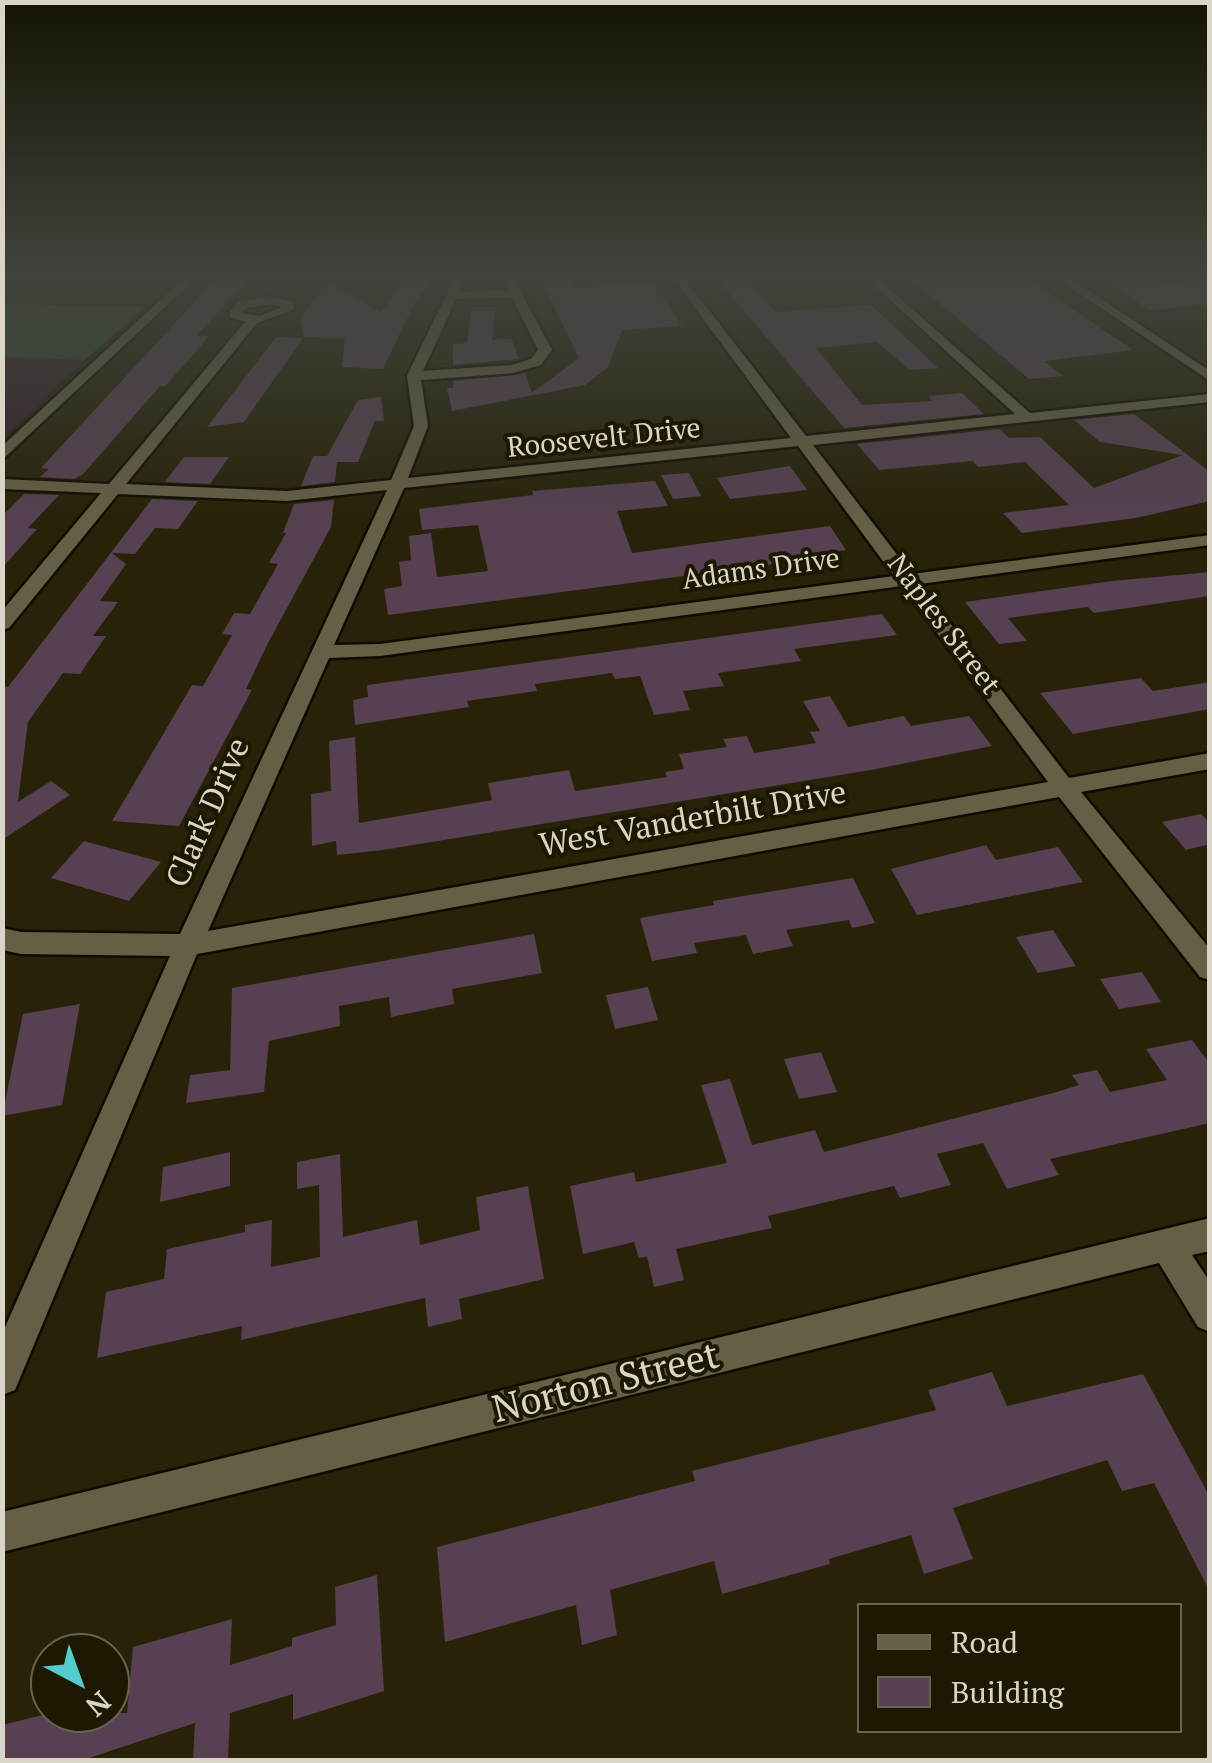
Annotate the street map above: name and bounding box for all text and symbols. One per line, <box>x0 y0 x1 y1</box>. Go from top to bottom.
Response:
street label: Roosevelt Drive <box>506 412 702 466</box>
street label: Adams Drive <box>680 542 842 598</box>
street label: Naples Street <box>879 548 1007 702</box>
street label: Clark Drive <box>159 732 259 894</box>
street label: West Vanderbilt Drive <box>537 774 849 866</box>
street label: Norton Street <box>488 1334 724 1434</box>
legend <box>857 1603 1182 1733</box>
text: Road <box>951 1622 1018 1662</box>
north arrow <box>30 1633 130 1733</box>
text: Building <box>951 1672 1064 1712</box>
text: N <box>79 1684 119 1725</box>

